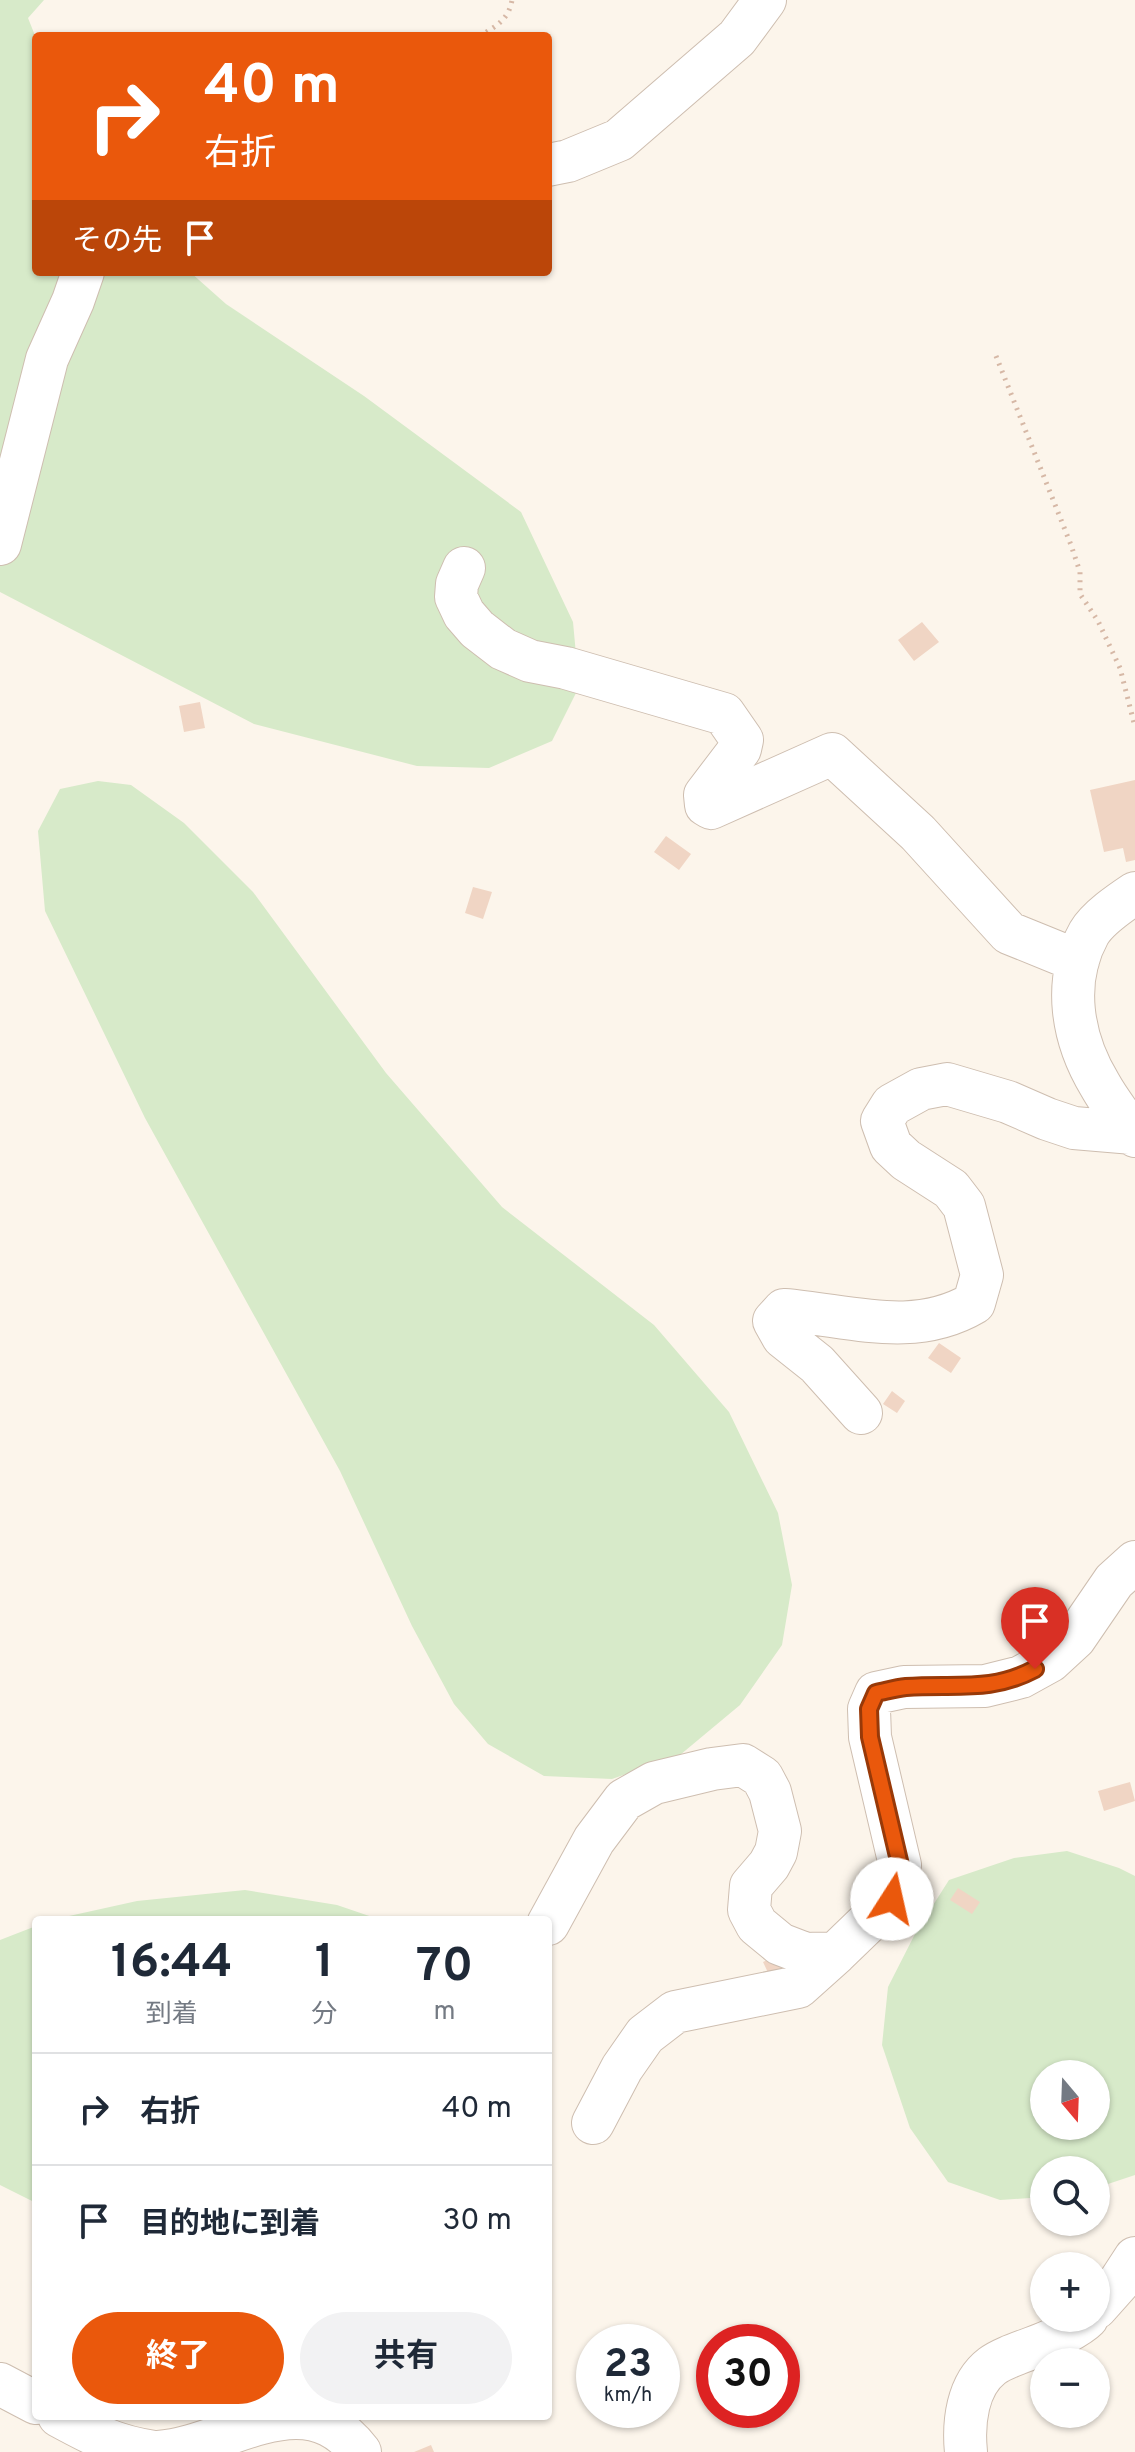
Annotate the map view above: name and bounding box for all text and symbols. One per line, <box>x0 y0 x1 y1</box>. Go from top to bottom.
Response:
text: 40 m <box>204 53 340 123</box>
icon: right <box>72 64 176 168</box>
text: 右折 <box>204 132 276 178</box>
icon: arrive <box>178 216 222 260</box>
text: その先 <box>72 224 162 261</box>
pin <box>1001 1587 1069 1669</box>
icon: arrive <box>1013 1599 1057 1643</box>
position arrow <box>850 1857 934 1941</box>
text: 16:44 <box>111 1934 233 1994</box>
text: 1 <box>315 1934 334 1994</box>
text: 70 <box>416 1938 473 1998</box>
text: m <box>434 1996 456 2029</box>
text: 到着 <box>146 1999 198 2032</box>
text: 分 <box>311 1999 337 2032</box>
north arrow <box>1030 2060 1110 2140</box>
map controls <box>1030 2060 1110 2428</box>
icon: right <box>72 2087 116 2131</box>
text: 40 m <box>442 2091 512 2128</box>
text: 右折 <box>140 2095 200 2132</box>
button: search <box>1030 2156 1110 2236</box>
icon: arrive <box>72 2199 116 2243</box>
text: 30 m <box>443 2203 512 2240</box>
text: 目的地に到着 <box>140 2207 320 2244</box>
button: + <box>1030 2252 1110 2332</box>
button: 終了 <box>72 2312 284 2404</box>
button: 共有 <box>300 2312 512 2404</box>
speed limit sign: 30 <box>696 2324 800 2428</box>
text: 23 <box>604 2341 652 2391</box>
button: − <box>1030 2348 1110 2428</box>
text: km/h <box>604 2383 652 2409</box>

